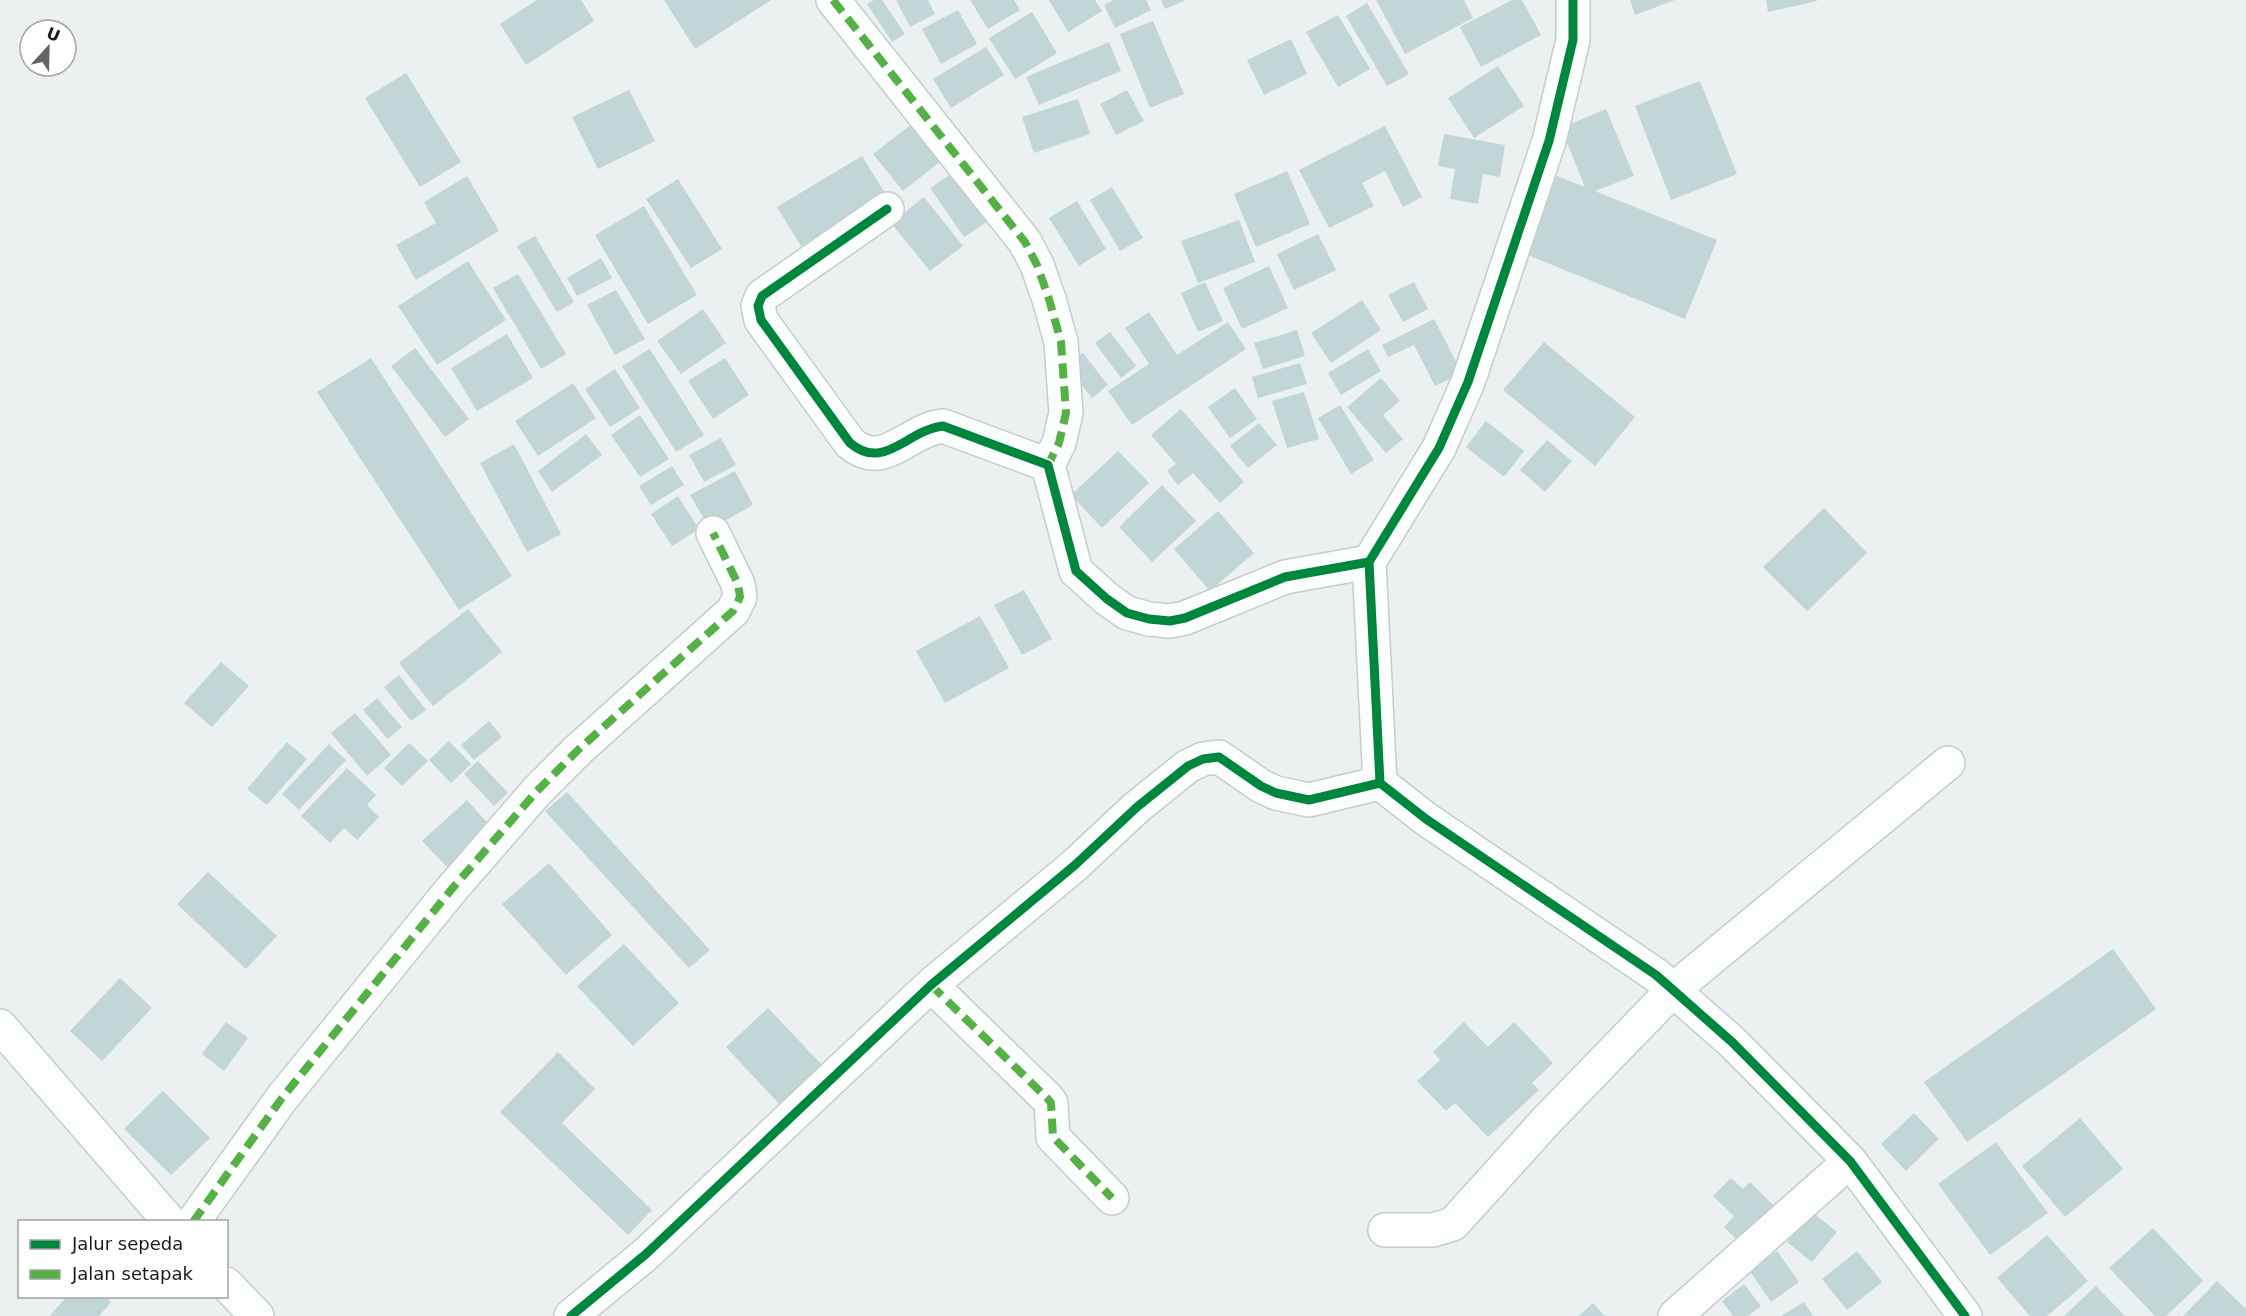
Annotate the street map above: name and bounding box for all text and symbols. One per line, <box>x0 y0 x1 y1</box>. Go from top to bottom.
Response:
north arrow <box>18 18 78 78</box>
text: U <box>44 23 63 46</box>
legend <box>18 1220 228 1298</box>
text: Jalur sepeda <box>71 1233 183 1254</box>
text: Jalan setapak <box>71 1263 193 1284</box>

